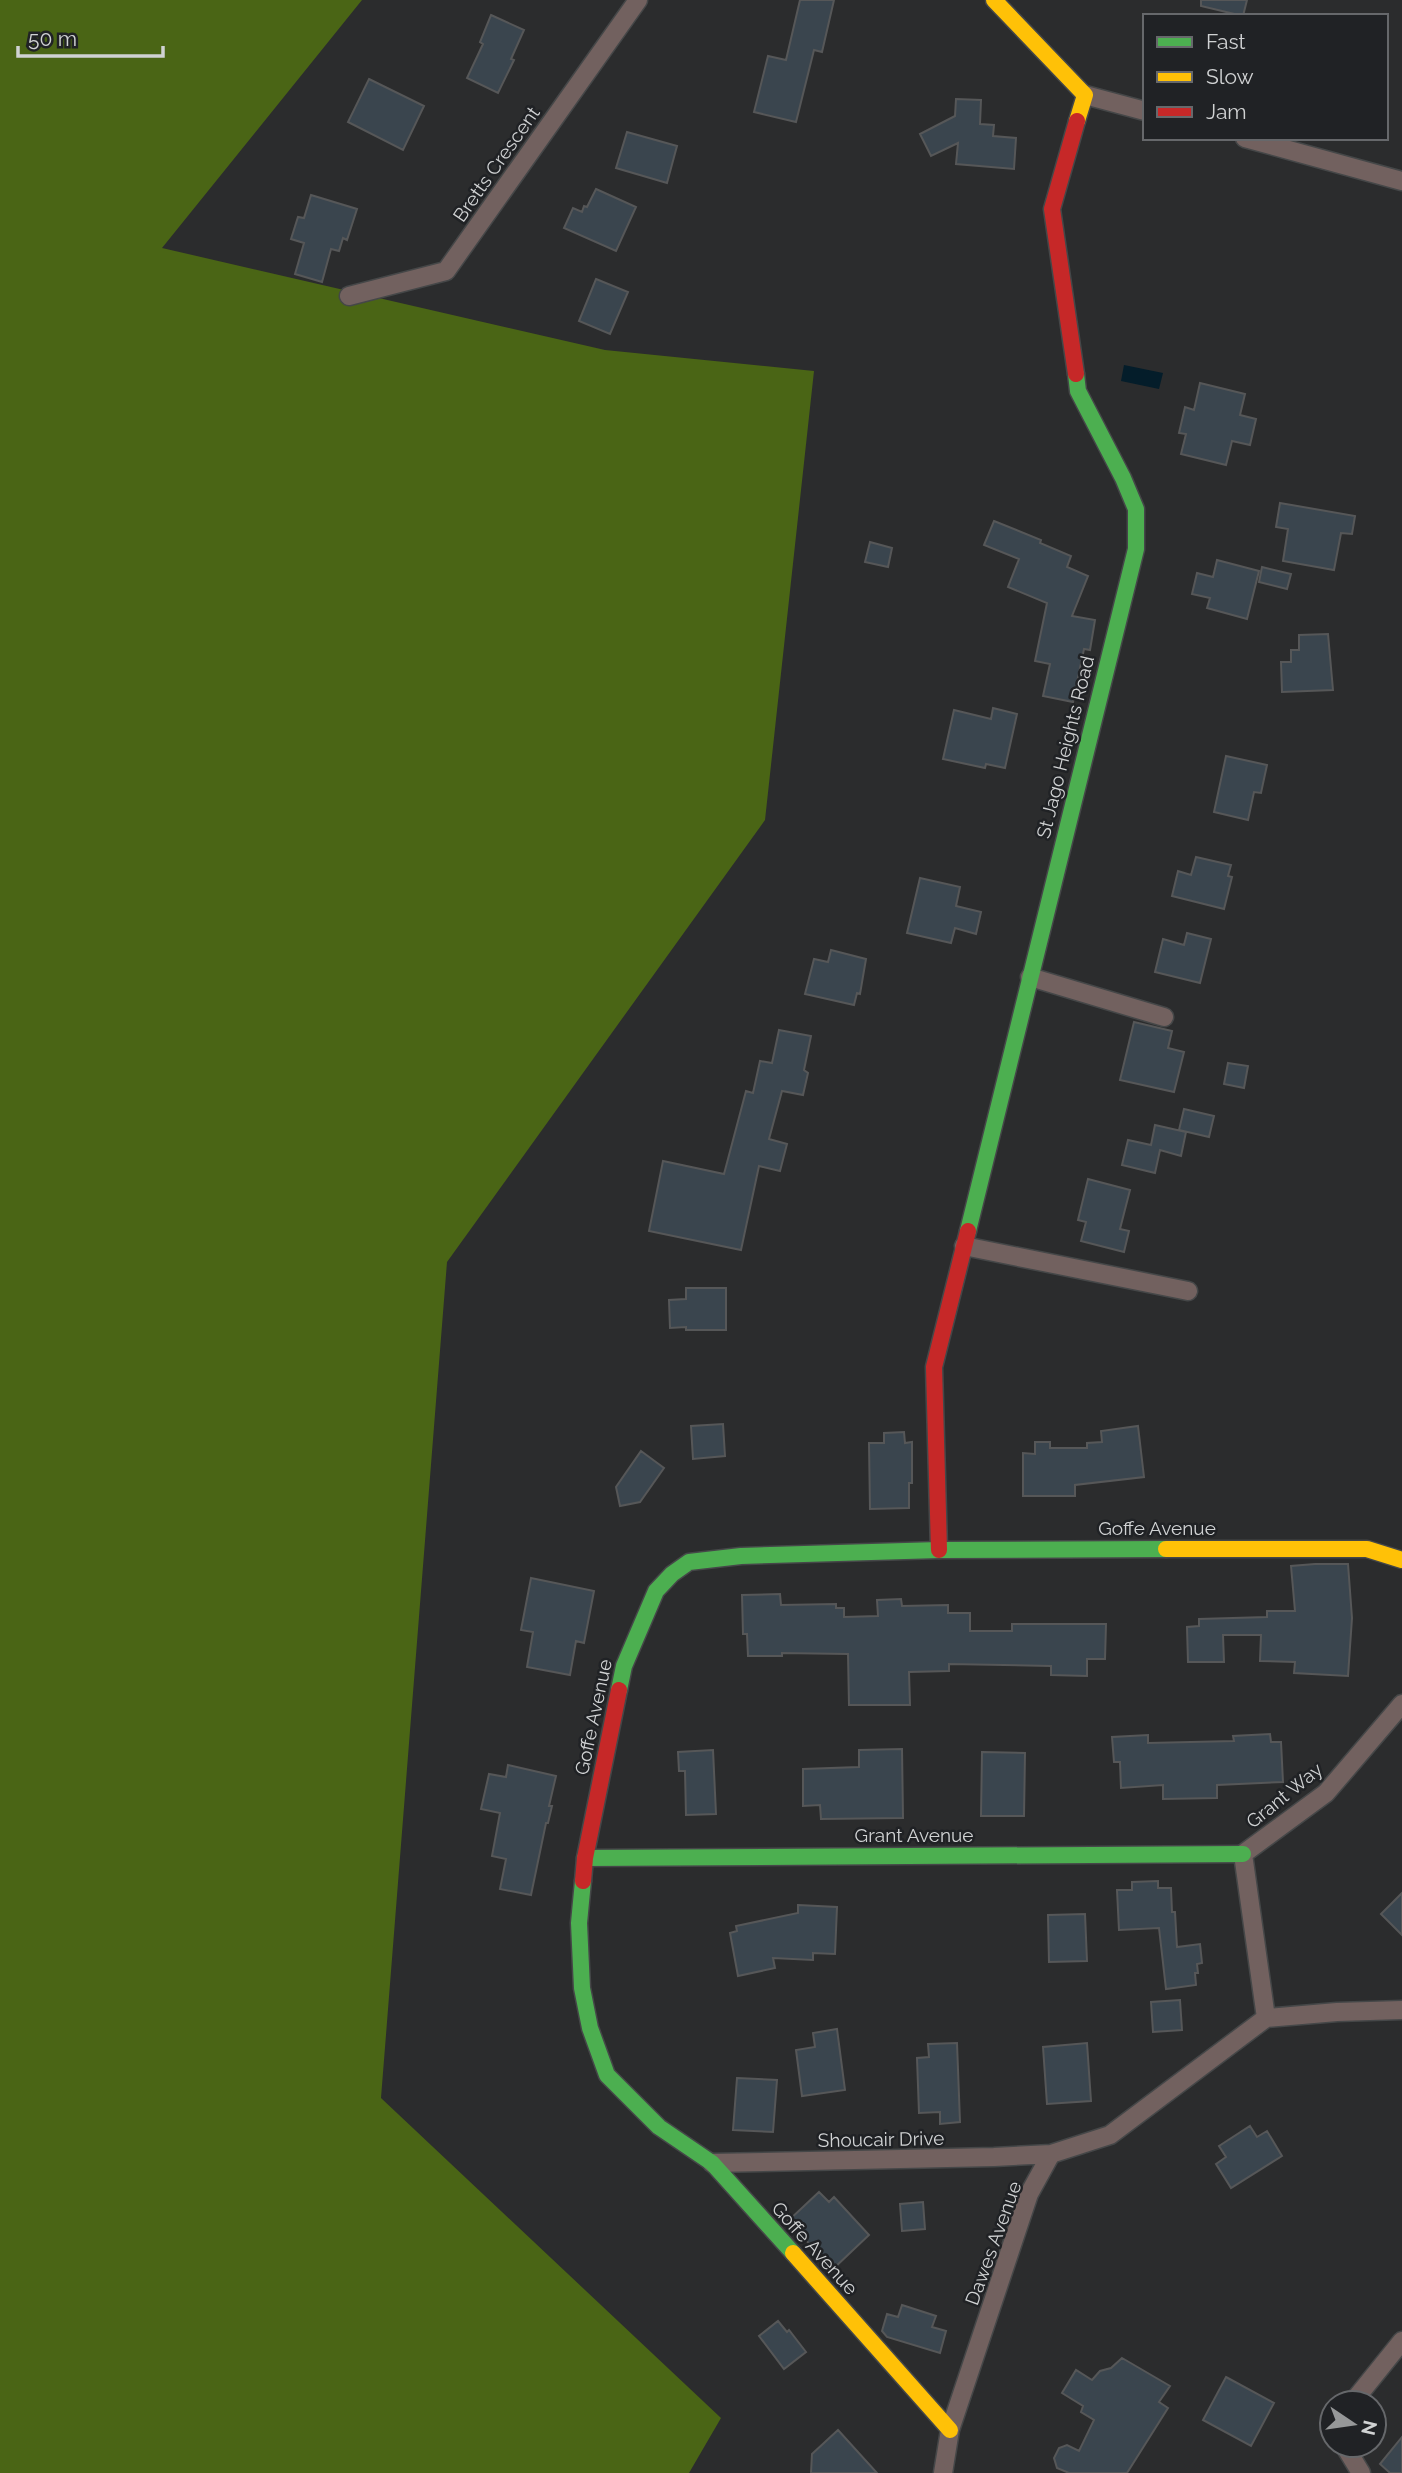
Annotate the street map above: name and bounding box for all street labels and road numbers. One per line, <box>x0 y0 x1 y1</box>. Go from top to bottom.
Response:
street label: Bretts Crescent <box>448 102 544 226</box>
street label: St Jago Heights Road <box>1032 654 1098 840</box>
street label: Goffe Avenue <box>1098 1517 1216 1539</box>
street label: Goffe Avenue <box>570 1657 616 1777</box>
street label: Grant Way <box>1242 1758 1326 1832</box>
street label: Grant Avenue <box>855 1824 973 1846</box>
street label: Shoucair Drive <box>818 2127 944 2151</box>
street label: Dawes Avenue <box>960 2178 1026 2308</box>
street label: Goffe Avenue <box>767 2197 863 2299</box>

